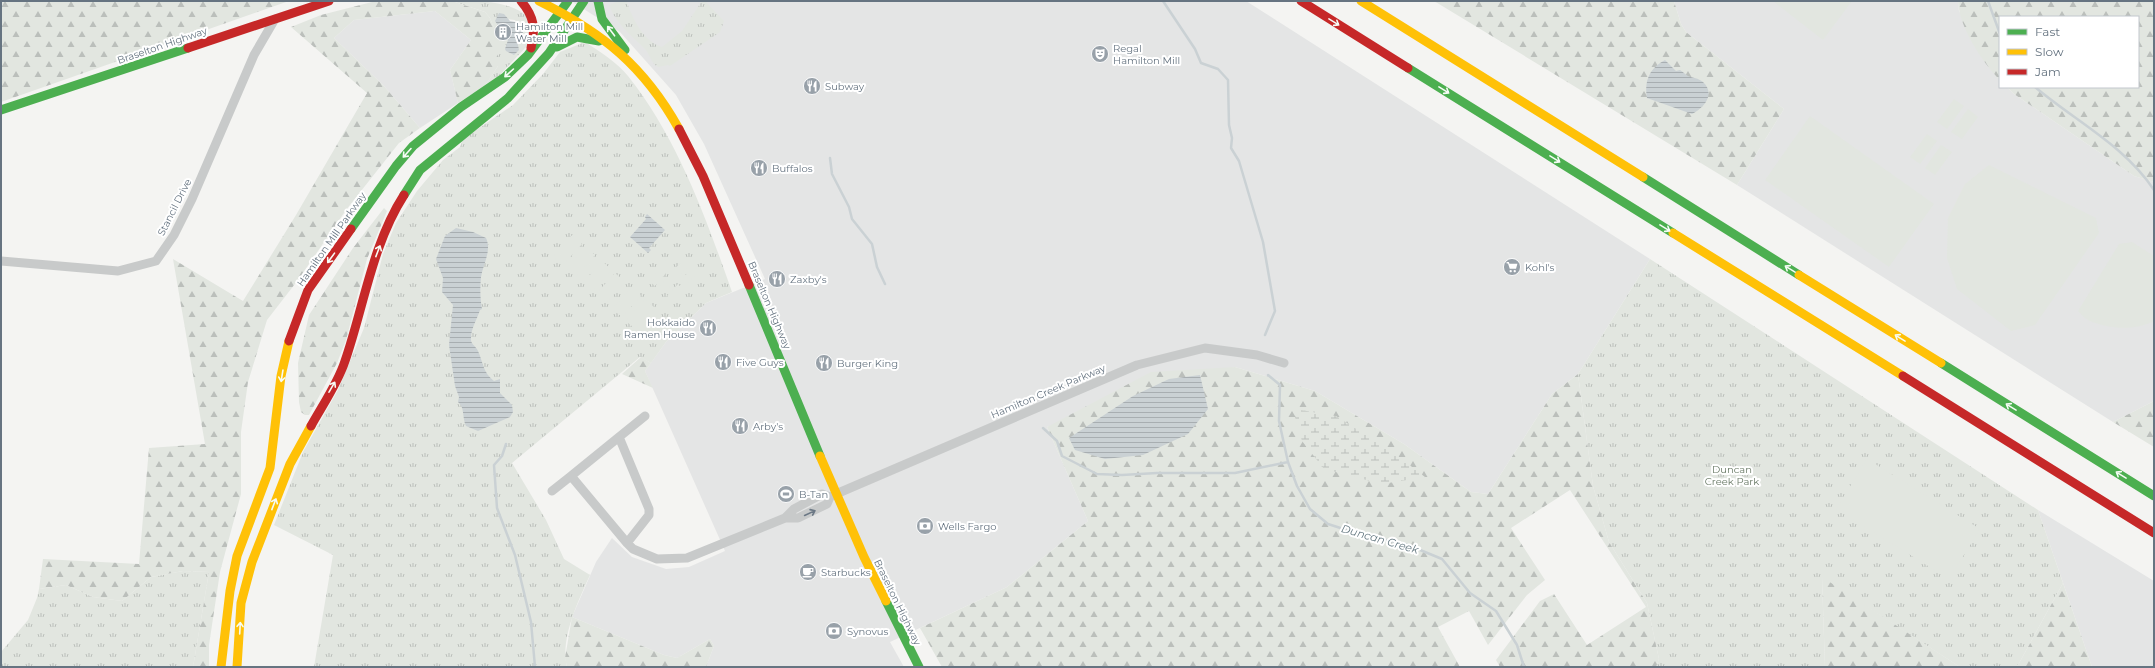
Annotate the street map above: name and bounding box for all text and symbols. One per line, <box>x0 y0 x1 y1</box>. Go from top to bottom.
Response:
legend <box>1999 16 2139 88</box>
one-way arrow <box>1328 18 1340 26</box>
place label: Hamilton Mill Water Mill <box>516 20 583 45</box>
building icon: Hamilton Mill Water Mill <box>493 22 513 42</box>
street label: Braselton Highway <box>116 24 209 67</box>
text: Fast <box>2035 24 2060 39</box>
one-way arrow <box>607 26 615 37</box>
place label: Regal Hamilton Mill <box>1113 42 1180 67</box>
theatre icon: Regal Hamilton Mill <box>1090 44 1110 64</box>
text: Slow <box>2035 44 2064 59</box>
text: Jam <box>2034 64 2061 79</box>
one-way arrow <box>504 68 515 77</box>
restaurant icon: Subway <box>802 76 822 96</box>
place label: Subway <box>825 80 865 93</box>
one-way arrow <box>1439 86 1450 95</box>
one-way arrow <box>403 148 412 158</box>
one-way arrow <box>1549 156 1561 164</box>
restaurant icon: Buffalos <box>749 158 769 178</box>
place label: Buffalos <box>772 162 813 175</box>
street label: Stancil Drive <box>154 176 194 238</box>
street label: Hamilton Mill Parkway <box>294 189 369 289</box>
one-way arrow <box>1659 225 1671 233</box>
one-way arrow <box>374 246 382 258</box>
one-way arrow <box>327 252 335 263</box>
supermarket icon: Kohl's <box>1502 257 1522 277</box>
street label: Braselton Highway <box>745 259 794 352</box>
place label: Kohl's <box>1525 261 1555 274</box>
one-way arrow <box>1785 265 1796 273</box>
restaurant icon: Zaxby's <box>767 269 787 289</box>
place label: Zaxby's <box>790 273 827 286</box>
place label: Hokkaido Ramen House <box>624 316 695 341</box>
restaurant icon: Hokkaido Ramen House <box>698 318 718 338</box>
one-way arrow <box>1894 333 1906 341</box>
restaurant icon: Five Guys <box>713 352 733 372</box>
restaurant icon: Burger King <box>814 353 834 373</box>
place label: Five Guys <box>736 356 784 369</box>
place label: Burger King <box>837 357 898 370</box>
street label: Hamilton Creek Parkway <box>989 361 1108 422</box>
one-way arrow <box>278 369 286 382</box>
one-way arrow <box>328 381 336 393</box>
one-way arrow <box>2005 402 2017 410</box>
restaurant icon: Arby's <box>730 416 750 436</box>
place label: Arby's <box>753 420 783 433</box>
park label: Duncan Creek Park <box>1705 463 1759 488</box>
one-way arrow <box>2115 471 2127 479</box>
sports icon: B-Tan <box>776 484 796 504</box>
place label: B-Tan <box>799 488 828 501</box>
one-way arrow <box>271 498 279 510</box>
one-way arrow <box>804 509 816 516</box>
bank icon: Wells Fargo <box>915 516 935 536</box>
place label: Wells Fargo <box>938 520 997 533</box>
water label: Duncan Creek <box>1340 521 1421 557</box>
street label: Braselton Highway <box>871 557 924 648</box>
cafe icon: Starbucks <box>798 562 818 582</box>
place label: Starbucks <box>821 566 871 579</box>
bank icon: Synovus <box>824 621 844 641</box>
one-way arrow <box>236 622 243 635</box>
place label: Synovus <box>847 625 889 638</box>

